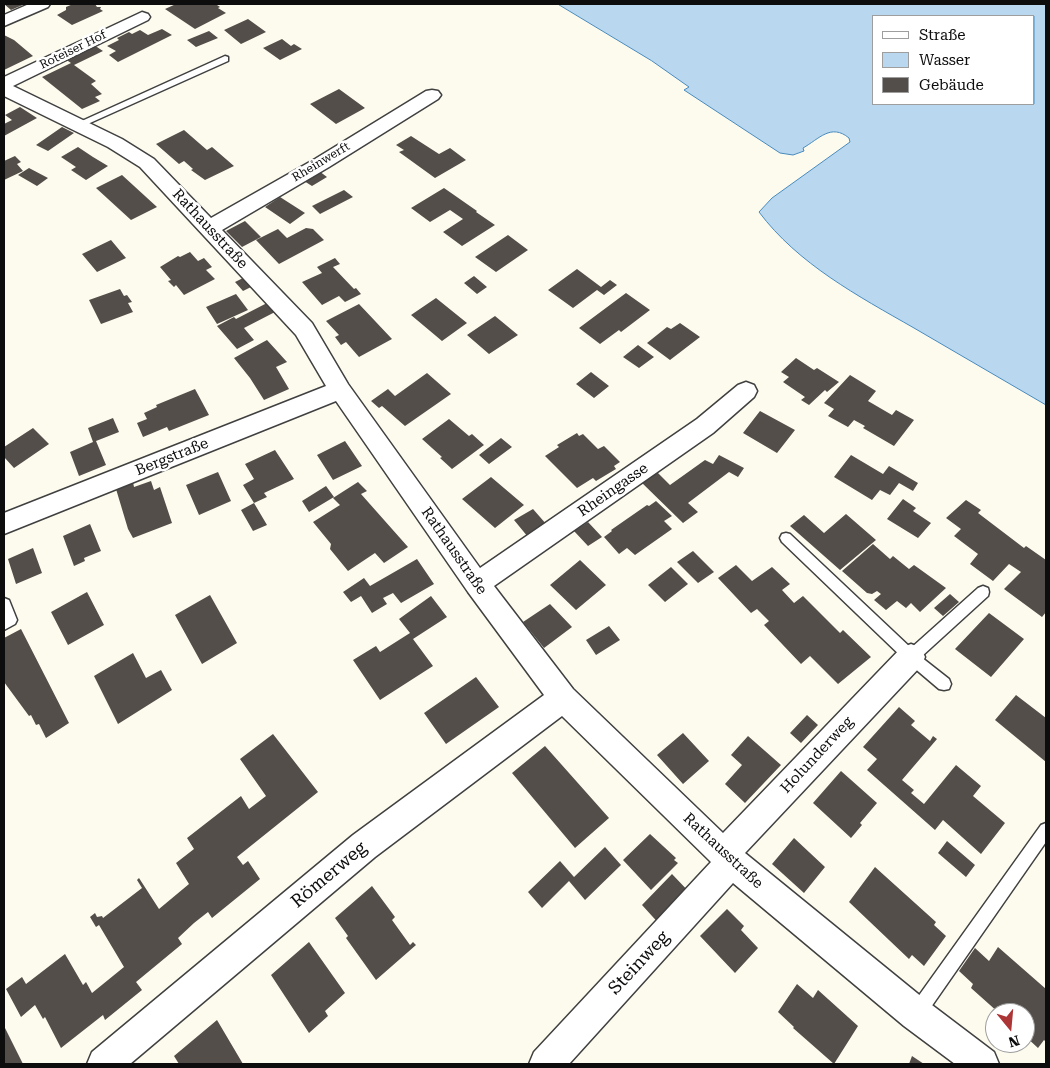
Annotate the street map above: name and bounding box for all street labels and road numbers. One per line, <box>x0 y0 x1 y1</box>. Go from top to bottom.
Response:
street label: Roteiser Hof <box>37 28 109 72</box>
street label: Rheinwerft <box>290 139 352 185</box>
street label: Rathausstraße <box>168 185 252 273</box>
street label: Bergstraße <box>133 434 211 480</box>
street label: Rheingasse <box>574 459 652 521</box>
street label: Rathausstraße <box>417 504 491 598</box>
street label: Holunderweg <box>777 713 857 797</box>
street label: Rathausstraße <box>679 809 767 893</box>
street label: Römerweg <box>287 837 371 913</box>
street label: Steinweg <box>604 927 674 999</box>

